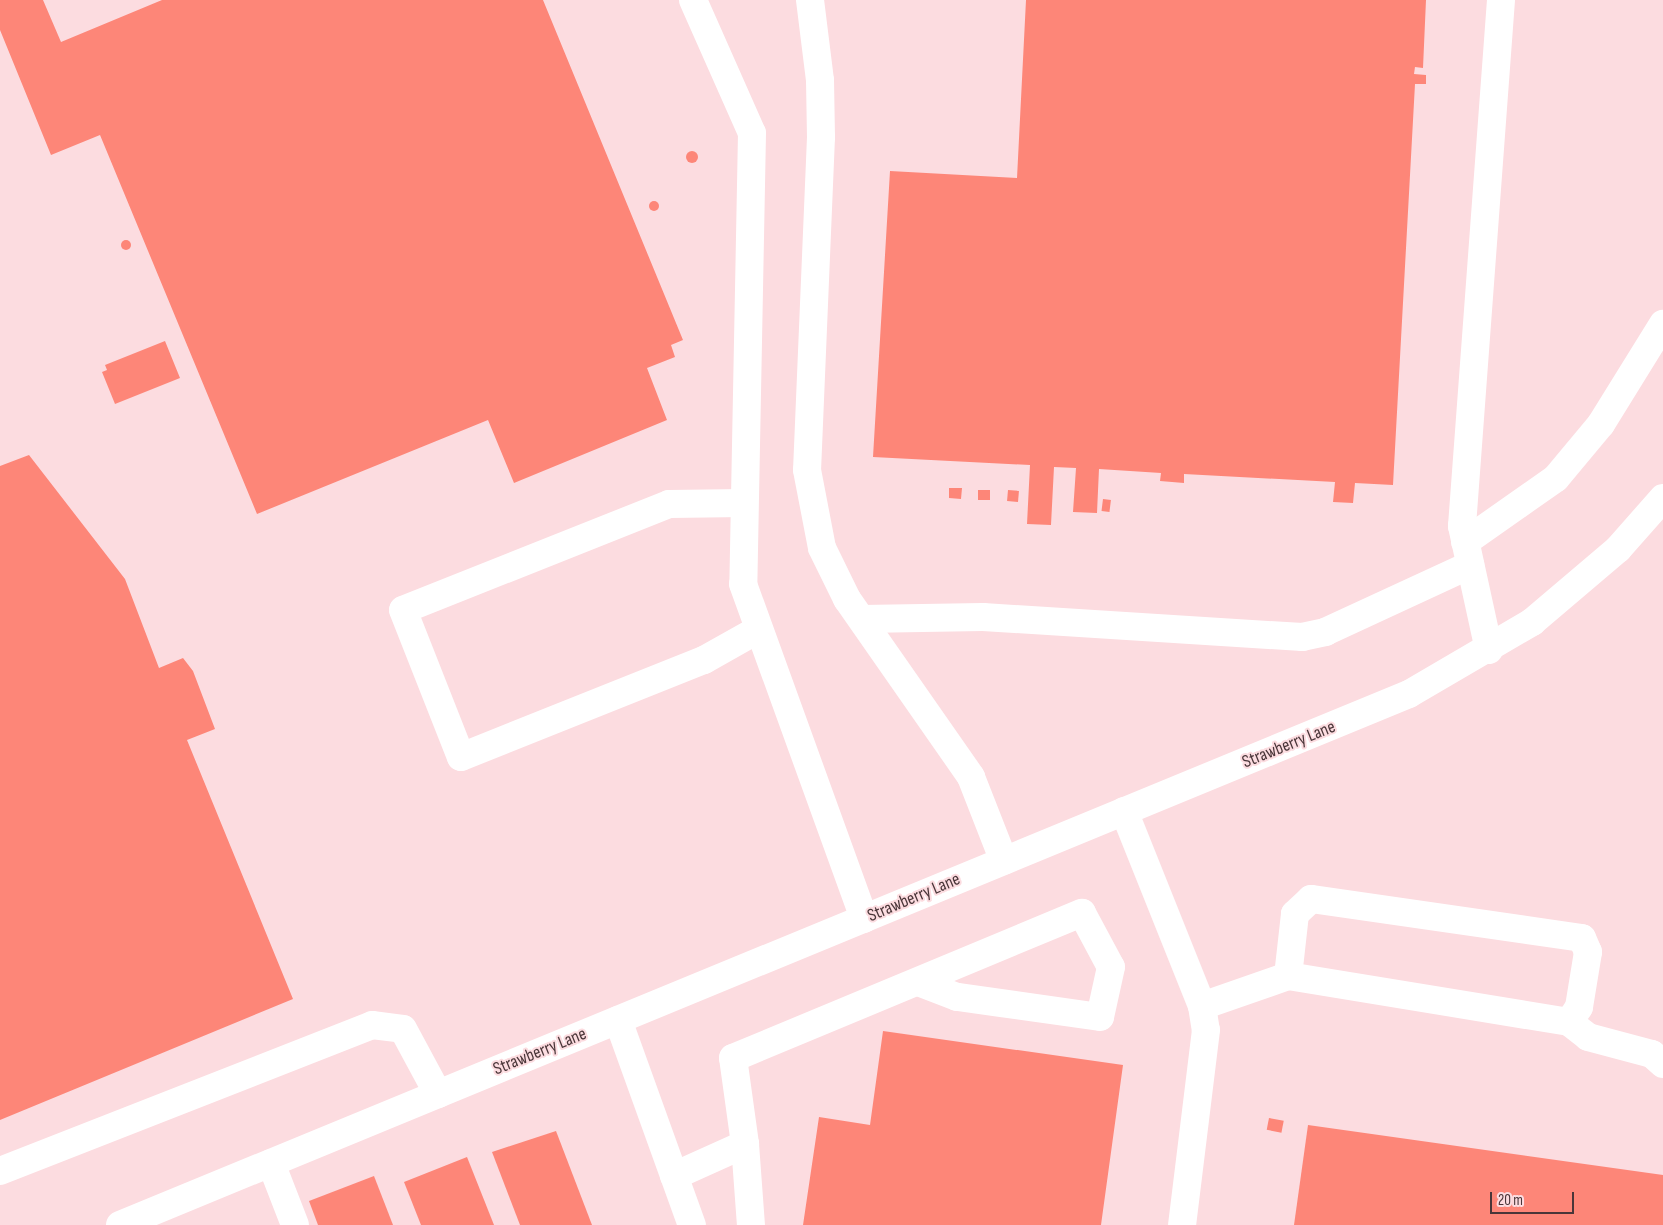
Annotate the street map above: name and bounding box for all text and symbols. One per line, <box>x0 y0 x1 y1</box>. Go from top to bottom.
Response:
street label: Strawberry Lane <box>1239 717 1339 773</box>
street label: Strawberry Lane <box>864 869 964 927</box>
street label: Strawberry Lane <box>490 1024 590 1080</box>
scale bar <box>1493 1182 1577 1214</box>
text: 20 m <box>1498 1191 1523 1210</box>

